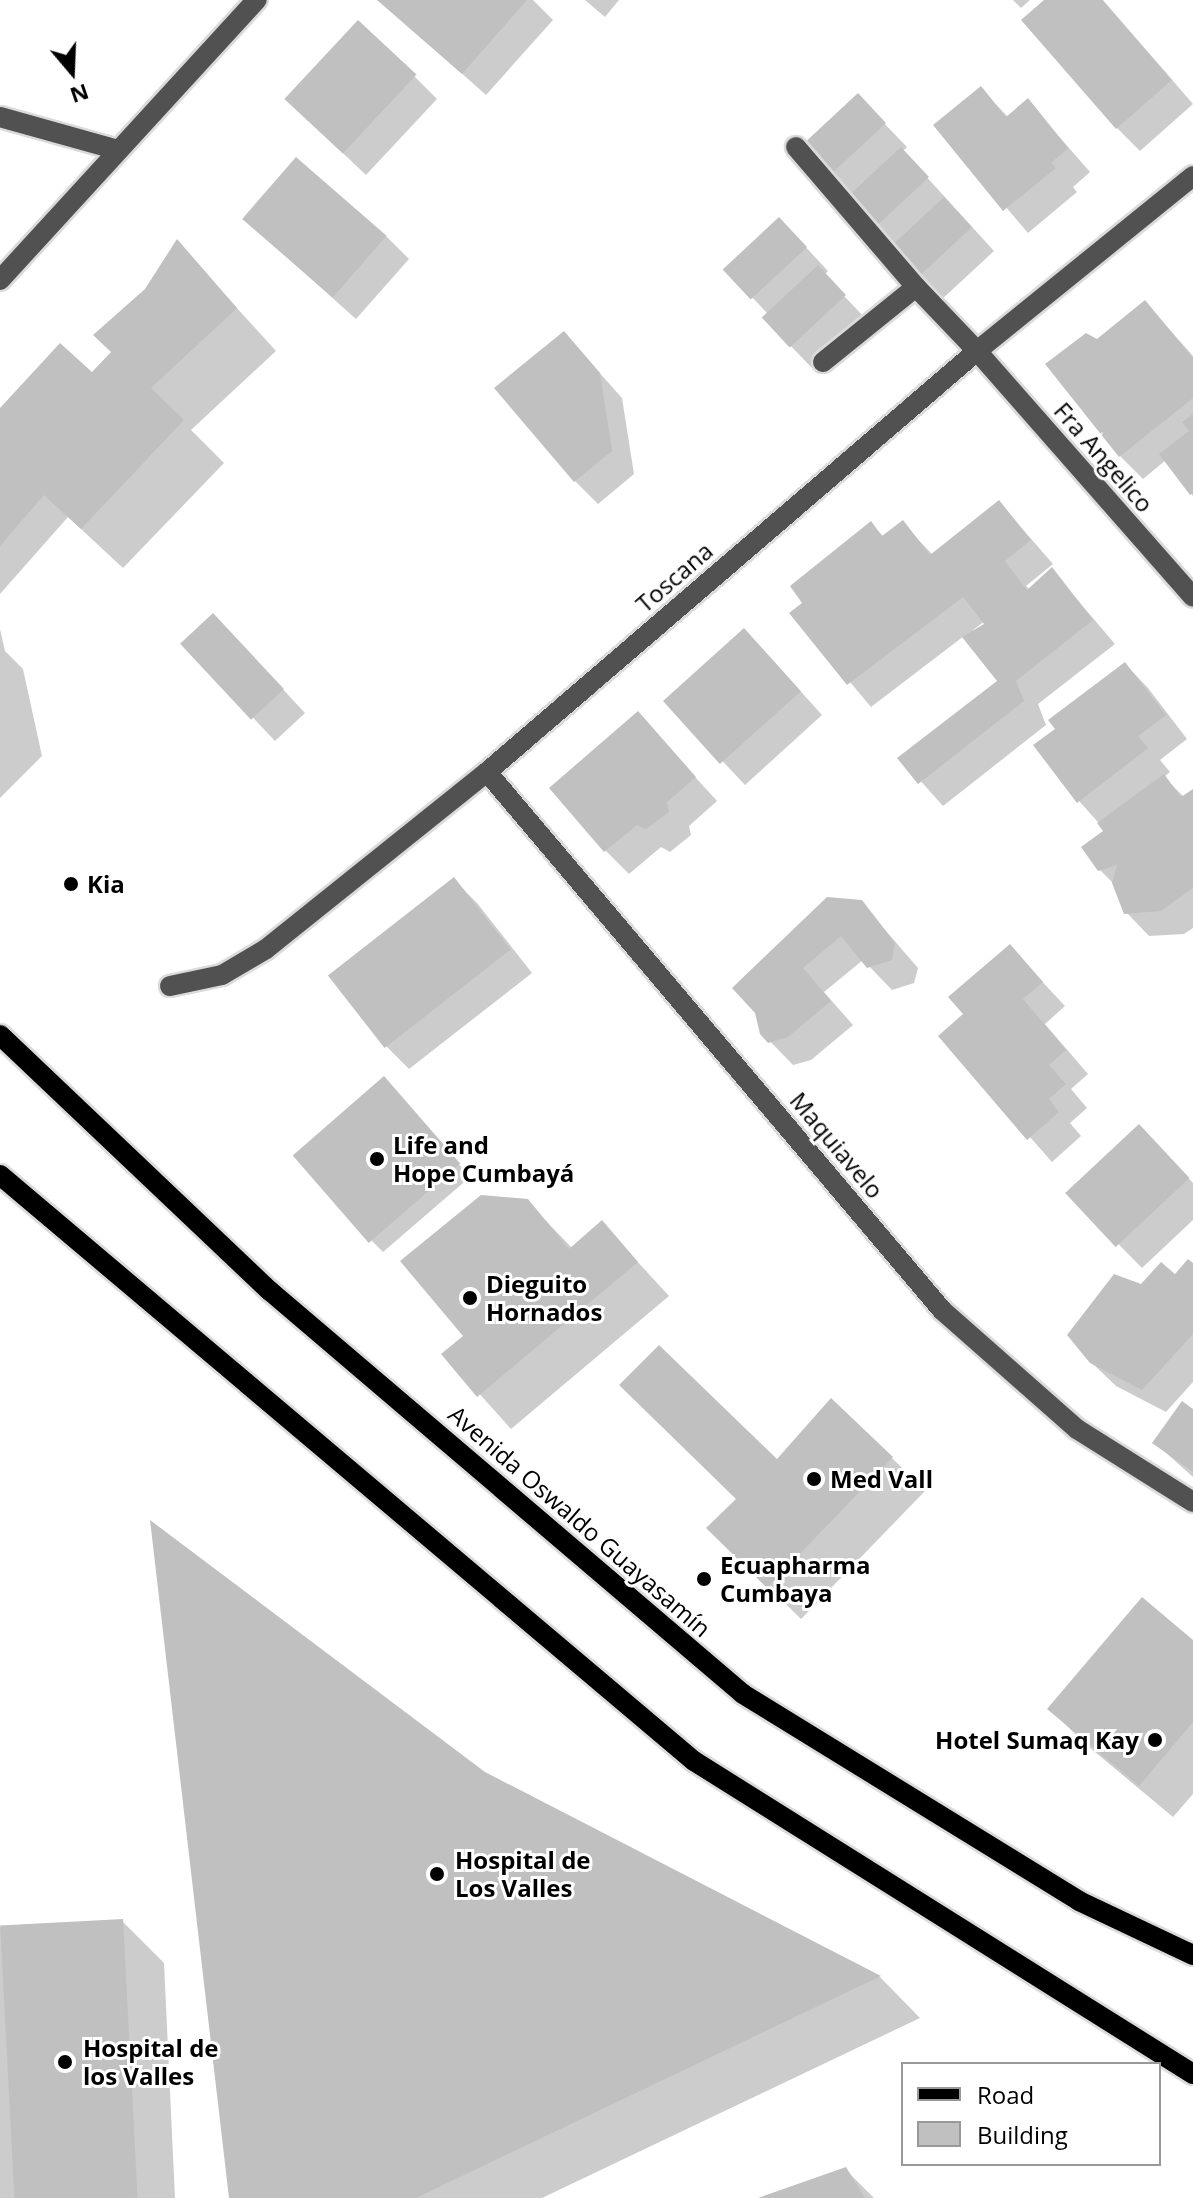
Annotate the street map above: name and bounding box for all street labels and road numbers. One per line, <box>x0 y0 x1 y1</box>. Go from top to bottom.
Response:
street label: Fra Angelico <box>1048 396 1160 518</box>
street label: Toscana <box>630 536 718 618</box>
street label: Maquiavelo <box>784 1086 890 1204</box>
street label: Avenida Oswaldo Guayasamín <box>443 1399 717 1643</box>

